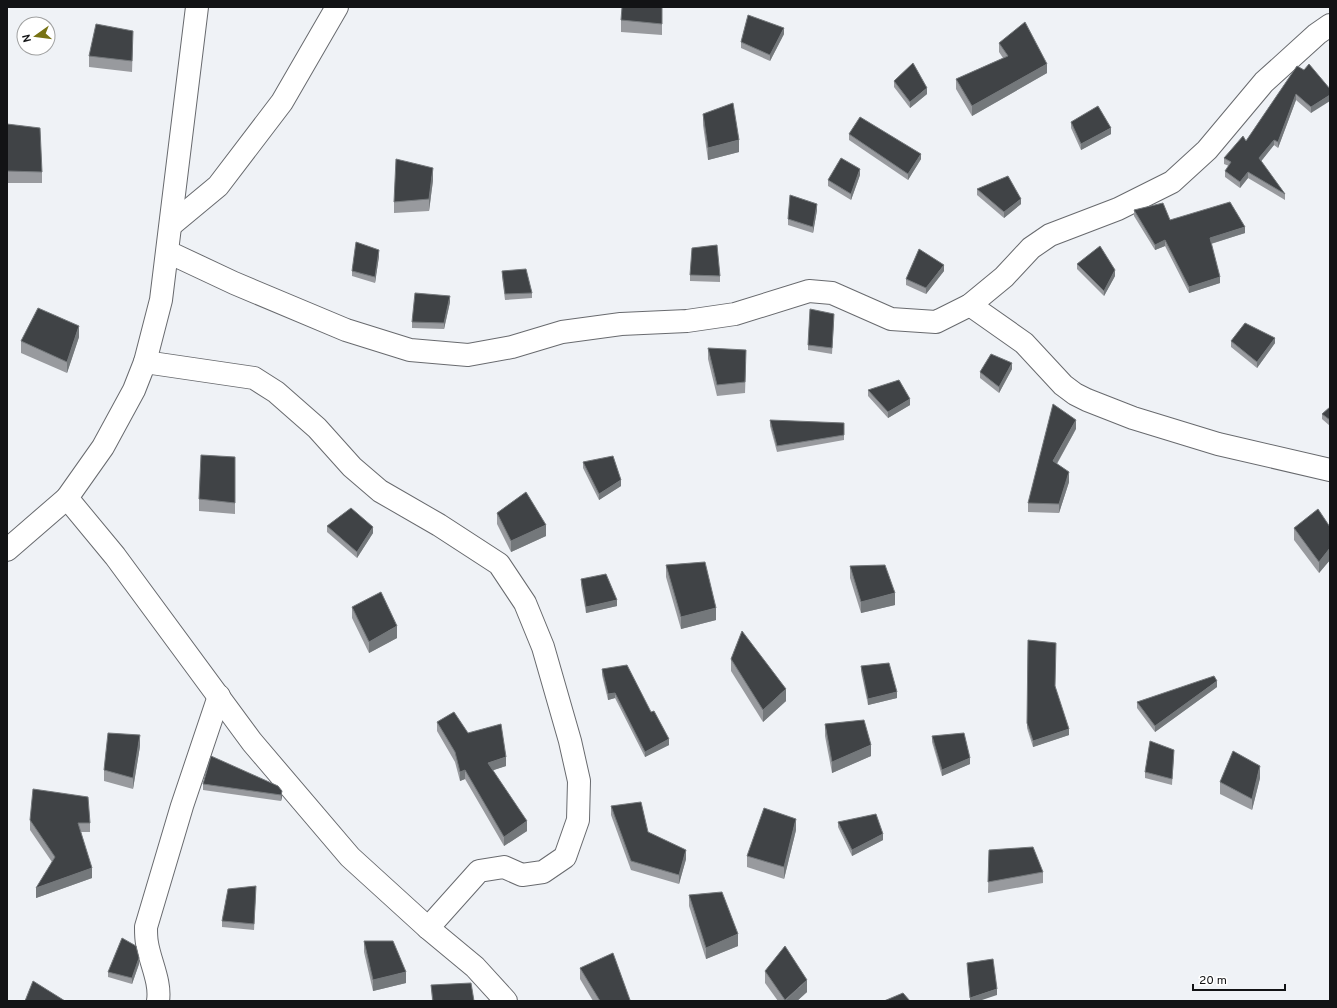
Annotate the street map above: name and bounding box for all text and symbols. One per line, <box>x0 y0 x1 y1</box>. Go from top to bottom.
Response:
north arrow <box>16 16 56 56</box>
text: N <box>20 33 35 44</box>
scale bar <box>1193 966 1285 992</box>
text: 20 m <box>1199 973 1227 989</box>

